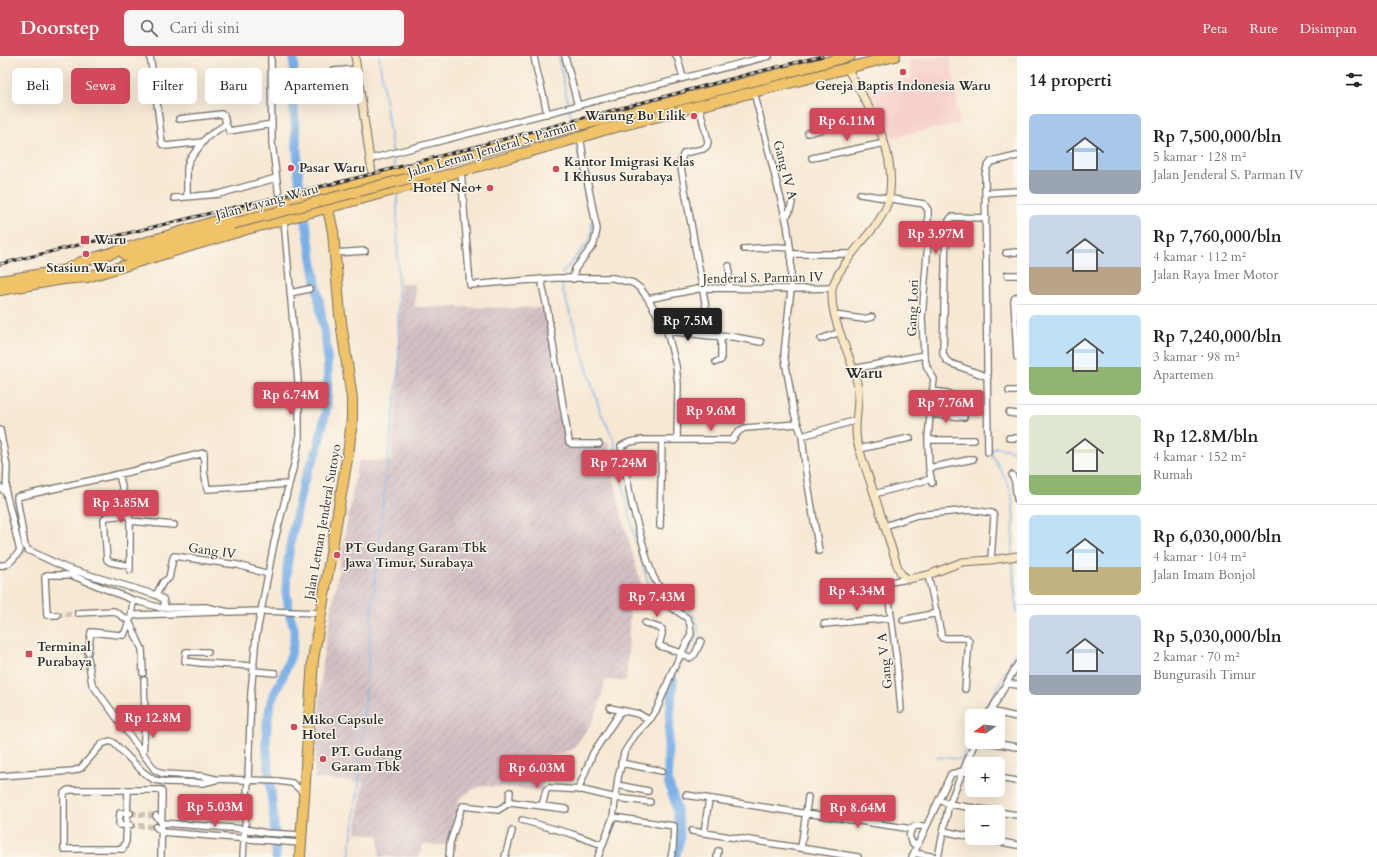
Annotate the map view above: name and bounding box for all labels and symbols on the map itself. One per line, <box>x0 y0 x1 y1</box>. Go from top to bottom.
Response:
marker: Gereja Baptis Indonesia Waru <box>898 67 908 77</box>
place label: Gereja Baptis Indonesia Waru <box>815 77 991 95</box>
place label: Warung Bu Lilik <box>584 107 687 125</box>
pin: Rp 6.11M <box>806 108 888 142</box>
marker: Warung Bu Lilik <box>689 111 699 121</box>
street label: Jalan Letnan Jenderal S. Parman <box>404 116 579 182</box>
street label: Gang IV A <box>768 138 802 202</box>
place label: Kantor Imigrasi Kelas I Khusus Surabaya <box>564 153 694 186</box>
place label: Pasar Waru <box>299 159 366 177</box>
marker: Pasar Waru <box>286 163 296 173</box>
marker: Kantor Imigrasi Kelas I Khusus Surabaya <box>551 164 561 174</box>
place label: Hotel Neo+ <box>413 179 482 197</box>
street label: Jalan Layang Waru <box>212 180 320 225</box>
marker: Hotel Neo+ <box>485 183 495 193</box>
pin: Rp 3.97M <box>895 221 977 255</box>
place label: Waru <box>93 231 127 249</box>
marker: Waru <box>79 234 91 246</box>
marker: Stasiun Waru <box>81 249 91 259</box>
place label: Stasiun Waru <box>47 259 126 277</box>
street label: Jenderal S. Parman IV <box>701 268 824 288</box>
street label: Gang Lori <box>903 279 923 337</box>
pin: Rp 7.5M <box>651 308 725 342</box>
district label: Waru <box>844 363 883 383</box>
pin: Rp 6.74M <box>250 382 332 416</box>
pin: Rp 7.76M <box>905 390 987 424</box>
pin: Rp 9.6M <box>674 398 748 432</box>
street label: Jalan Letnan Jenderal Sutoyo <box>300 443 346 603</box>
pin: Rp 7.24M <box>578 450 660 484</box>
pin: Rp 3.85M <box>80 490 162 524</box>
street label: Gang IV <box>187 539 237 563</box>
place label: PT Gudang Garam Tbk Jawa Timur, Surabaya <box>343 539 488 572</box>
marker: PT Gudang Garam Tbk Jawa Timur, Surabaya <box>332 550 342 560</box>
pin: Rp 4.34M <box>816 578 898 612</box>
pin: Rp 7.43M <box>616 584 698 618</box>
street label: Gang V A <box>873 631 897 690</box>
place label: Terminal Purabaya <box>37 638 92 671</box>
marker: Terminal Purabaya <box>24 649 34 659</box>
pin: Rp 12.8M <box>112 705 194 739</box>
north arrow <box>965 709 1005 749</box>
place label: Miko Capsule Hotel <box>302 711 384 744</box>
marker: Miko Capsule Hotel <box>289 722 299 732</box>
place label: PT. Gudang Garam Tbk <box>331 743 402 776</box>
marker: PT. Gudang Garam Tbk <box>318 754 328 764</box>
pin: Rp 6.03M <box>496 755 578 789</box>
pin: Rp 5.03M <box>174 794 256 828</box>
pin: Rp 8.64M <box>817 795 899 829</box>

